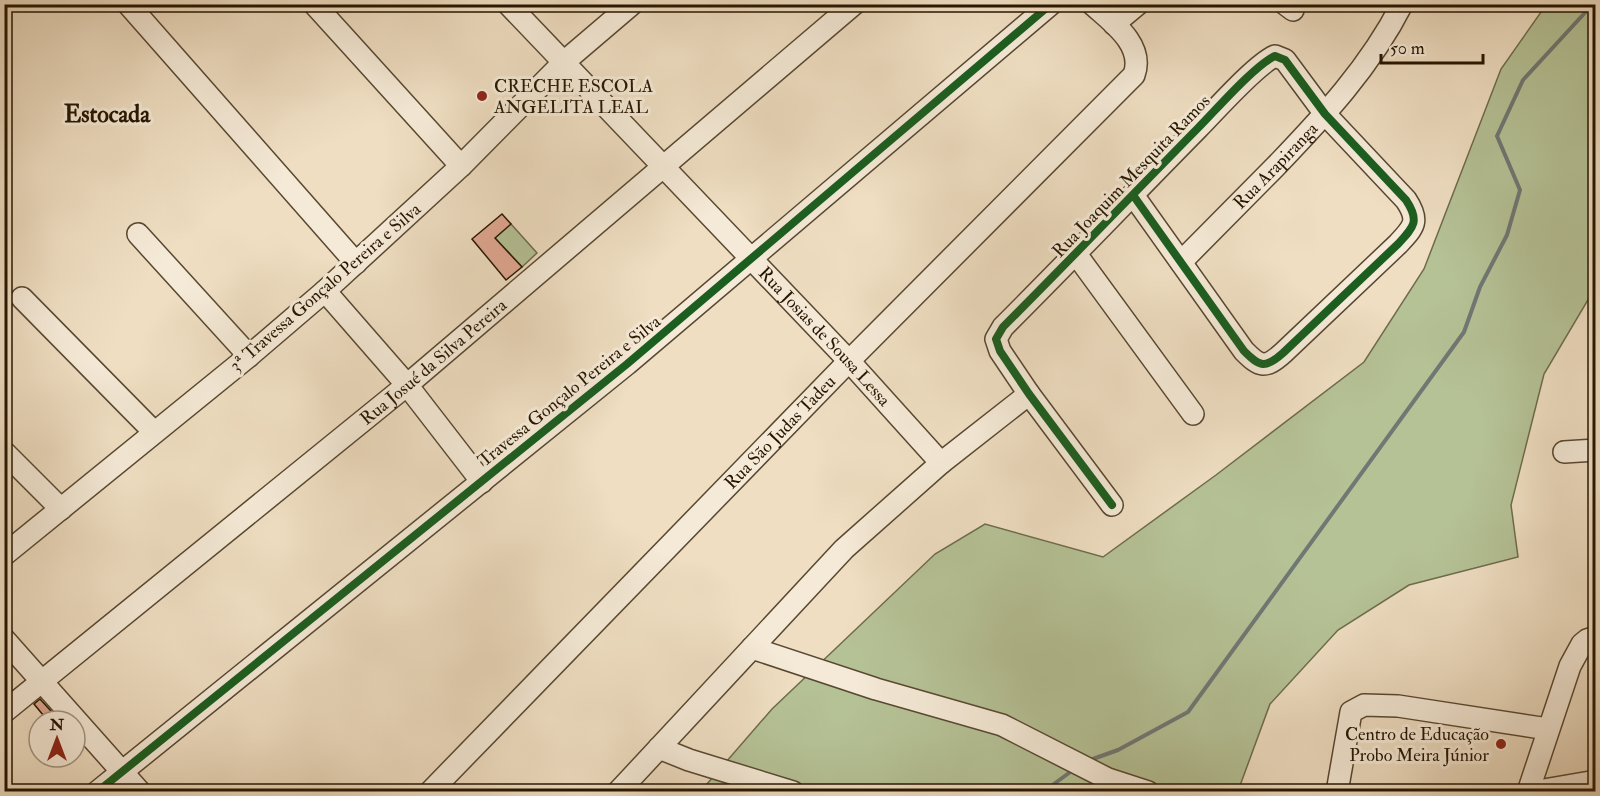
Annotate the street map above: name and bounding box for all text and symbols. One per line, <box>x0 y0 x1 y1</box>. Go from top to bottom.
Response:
scale bar <box>1381 27 1483 65</box>
text: 50 m <box>1390 37 1425 60</box>
place label: CRECHE ESCOLA ANGELITA LEAL <box>493 75 654 119</box>
marker: CRECHE ESCOLA ANGELITA LEAL <box>475 89 489 103</box>
street label: Rua Joaquim Mesquita Ramos <box>1047 90 1215 263</box>
district label: Estocada <box>64 99 151 130</box>
street label: Rua Arapiranga <box>1229 117 1324 214</box>
street label: 3ª Travessa Gonçalo Pereira e Silva <box>225 198 426 377</box>
street label: Rua Josias de Sousa Lessa <box>753 262 896 412</box>
street label: Rua Josué da Silva Pereira <box>356 294 512 430</box>
street label: Travessa Gonçalo Pereira e Silva <box>473 310 666 472</box>
street label: Rua São Judas Tadeu <box>720 371 841 494</box>
north arrow <box>27 709 87 769</box>
text: N <box>49 715 65 735</box>
place label: Centro de Educação Probo Meira Júnior <box>1345 723 1489 767</box>
marker: Centro de Educação Probo Meira Júnior <box>1494 737 1508 751</box>

